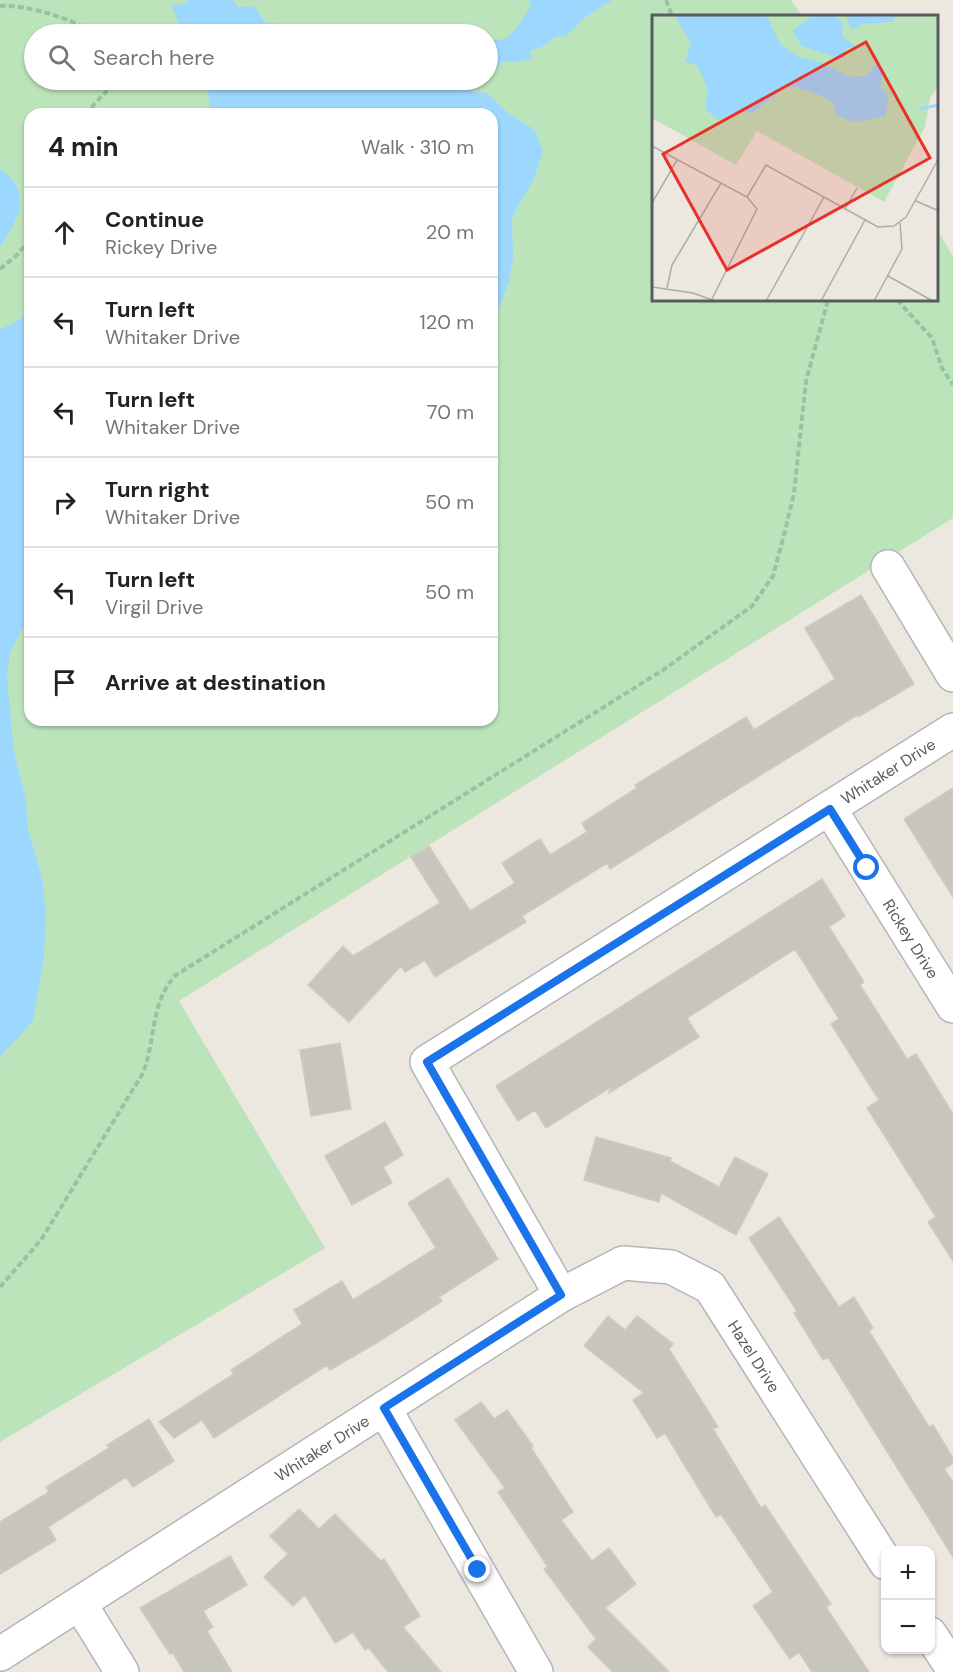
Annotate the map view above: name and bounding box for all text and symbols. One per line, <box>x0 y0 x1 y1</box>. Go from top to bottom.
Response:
inset map <box>652 15 938 302</box>
search box <box>24 24 498 90</box>
icon: search <box>45 41 78 74</box>
text: Search here <box>93 43 214 72</box>
text: 4 min <box>48 130 119 164</box>
text: Walk · 310 m <box>361 134 474 160</box>
text: Continue <box>105 205 204 234</box>
icon: ahead <box>48 216 81 249</box>
text: 20 m <box>426 219 474 245</box>
text: Rickey Drive <box>105 234 217 260</box>
text: Turn left <box>105 295 195 324</box>
icon: left <box>48 306 81 339</box>
text: 120 m <box>420 309 474 335</box>
text: Whitaker Drive <box>105 324 240 350</box>
text: Turn left <box>105 385 195 414</box>
icon: left <box>48 396 81 429</box>
text: 70 m <box>427 399 474 425</box>
text: Whitaker Drive <box>105 414 240 440</box>
text: Turn right <box>105 475 210 504</box>
icon: right <box>48 486 81 519</box>
text: 50 m <box>425 489 474 515</box>
text: Whitaker Drive <box>105 504 240 530</box>
text: Turn left <box>105 565 195 594</box>
icon: left <box>48 576 81 609</box>
text: 50 m <box>425 579 474 605</box>
text: Virgil Drive <box>105 594 203 620</box>
icon: arrive <box>48 666 81 699</box>
text: Arrive at destination <box>105 668 326 697</box>
street label: Whitaker Drive <box>837 733 939 809</box>
route start <box>853 854 879 880</box>
street label: Rickey Drive <box>878 895 944 982</box>
street label: Hazel Drive <box>723 1316 785 1396</box>
street label: Whitaker Drive <box>271 1410 373 1486</box>
map controls <box>881 1546 935 1654</box>
button: + <box>881 1546 935 1600</box>
route end <box>464 1556 490 1582</box>
button: − <box>881 1600 935 1654</box>

